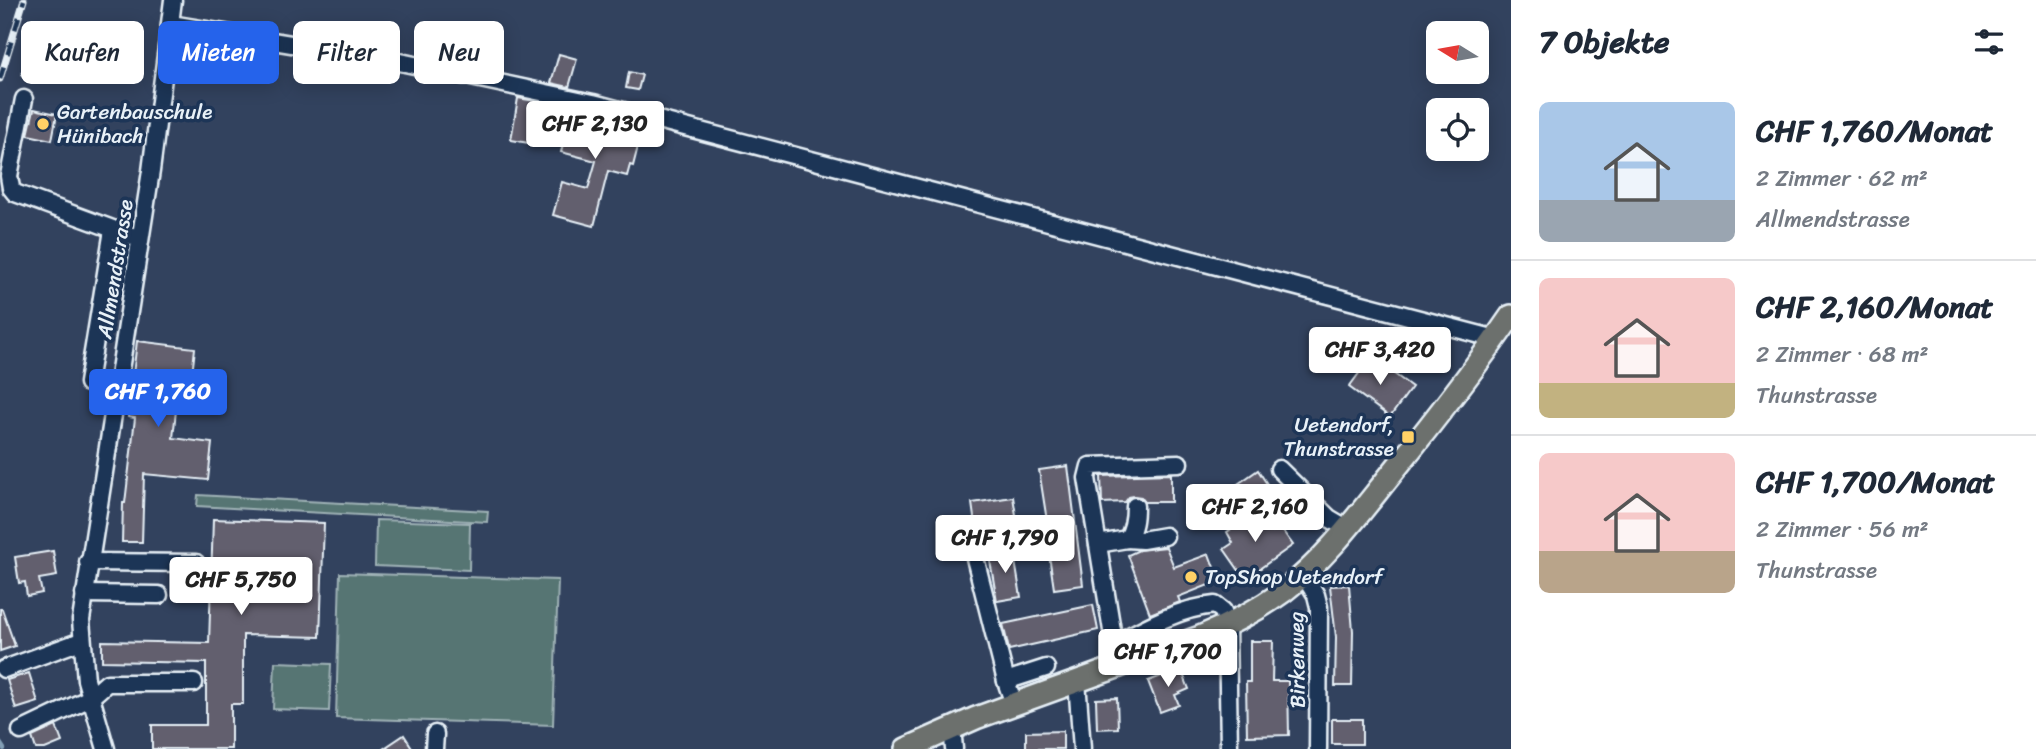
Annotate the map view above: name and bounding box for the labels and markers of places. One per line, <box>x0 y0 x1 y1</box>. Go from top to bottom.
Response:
place label: Gartenbauschule Hünibach <box>57 93 212 155</box>
pin: CHF 2,130 <box>515 102 675 161</box>
marker: Gartenbauschule Hünibach <box>35 116 51 132</box>
pin: CHF 3,420 <box>1300 328 1460 387</box>
pin: CHF 1,760 <box>78 370 238 429</box>
place label: Uetendorf, Thunstrasse <box>1283 406 1394 468</box>
marker: Uetendorf, Thunstrasse <box>1400 429 1416 445</box>
pin: CHF 2,160 <box>1175 484 1335 544</box>
pin: CHF 1,790 <box>925 516 1085 575</box>
pin: CHF 5,750 <box>161 558 321 617</box>
place label: TopShop Uetendorf <box>1205 558 1386 596</box>
marker: TopShop Uetendorf <box>1183 569 1199 585</box>
pin: CHF 1,700 <box>1088 630 1248 689</box>

